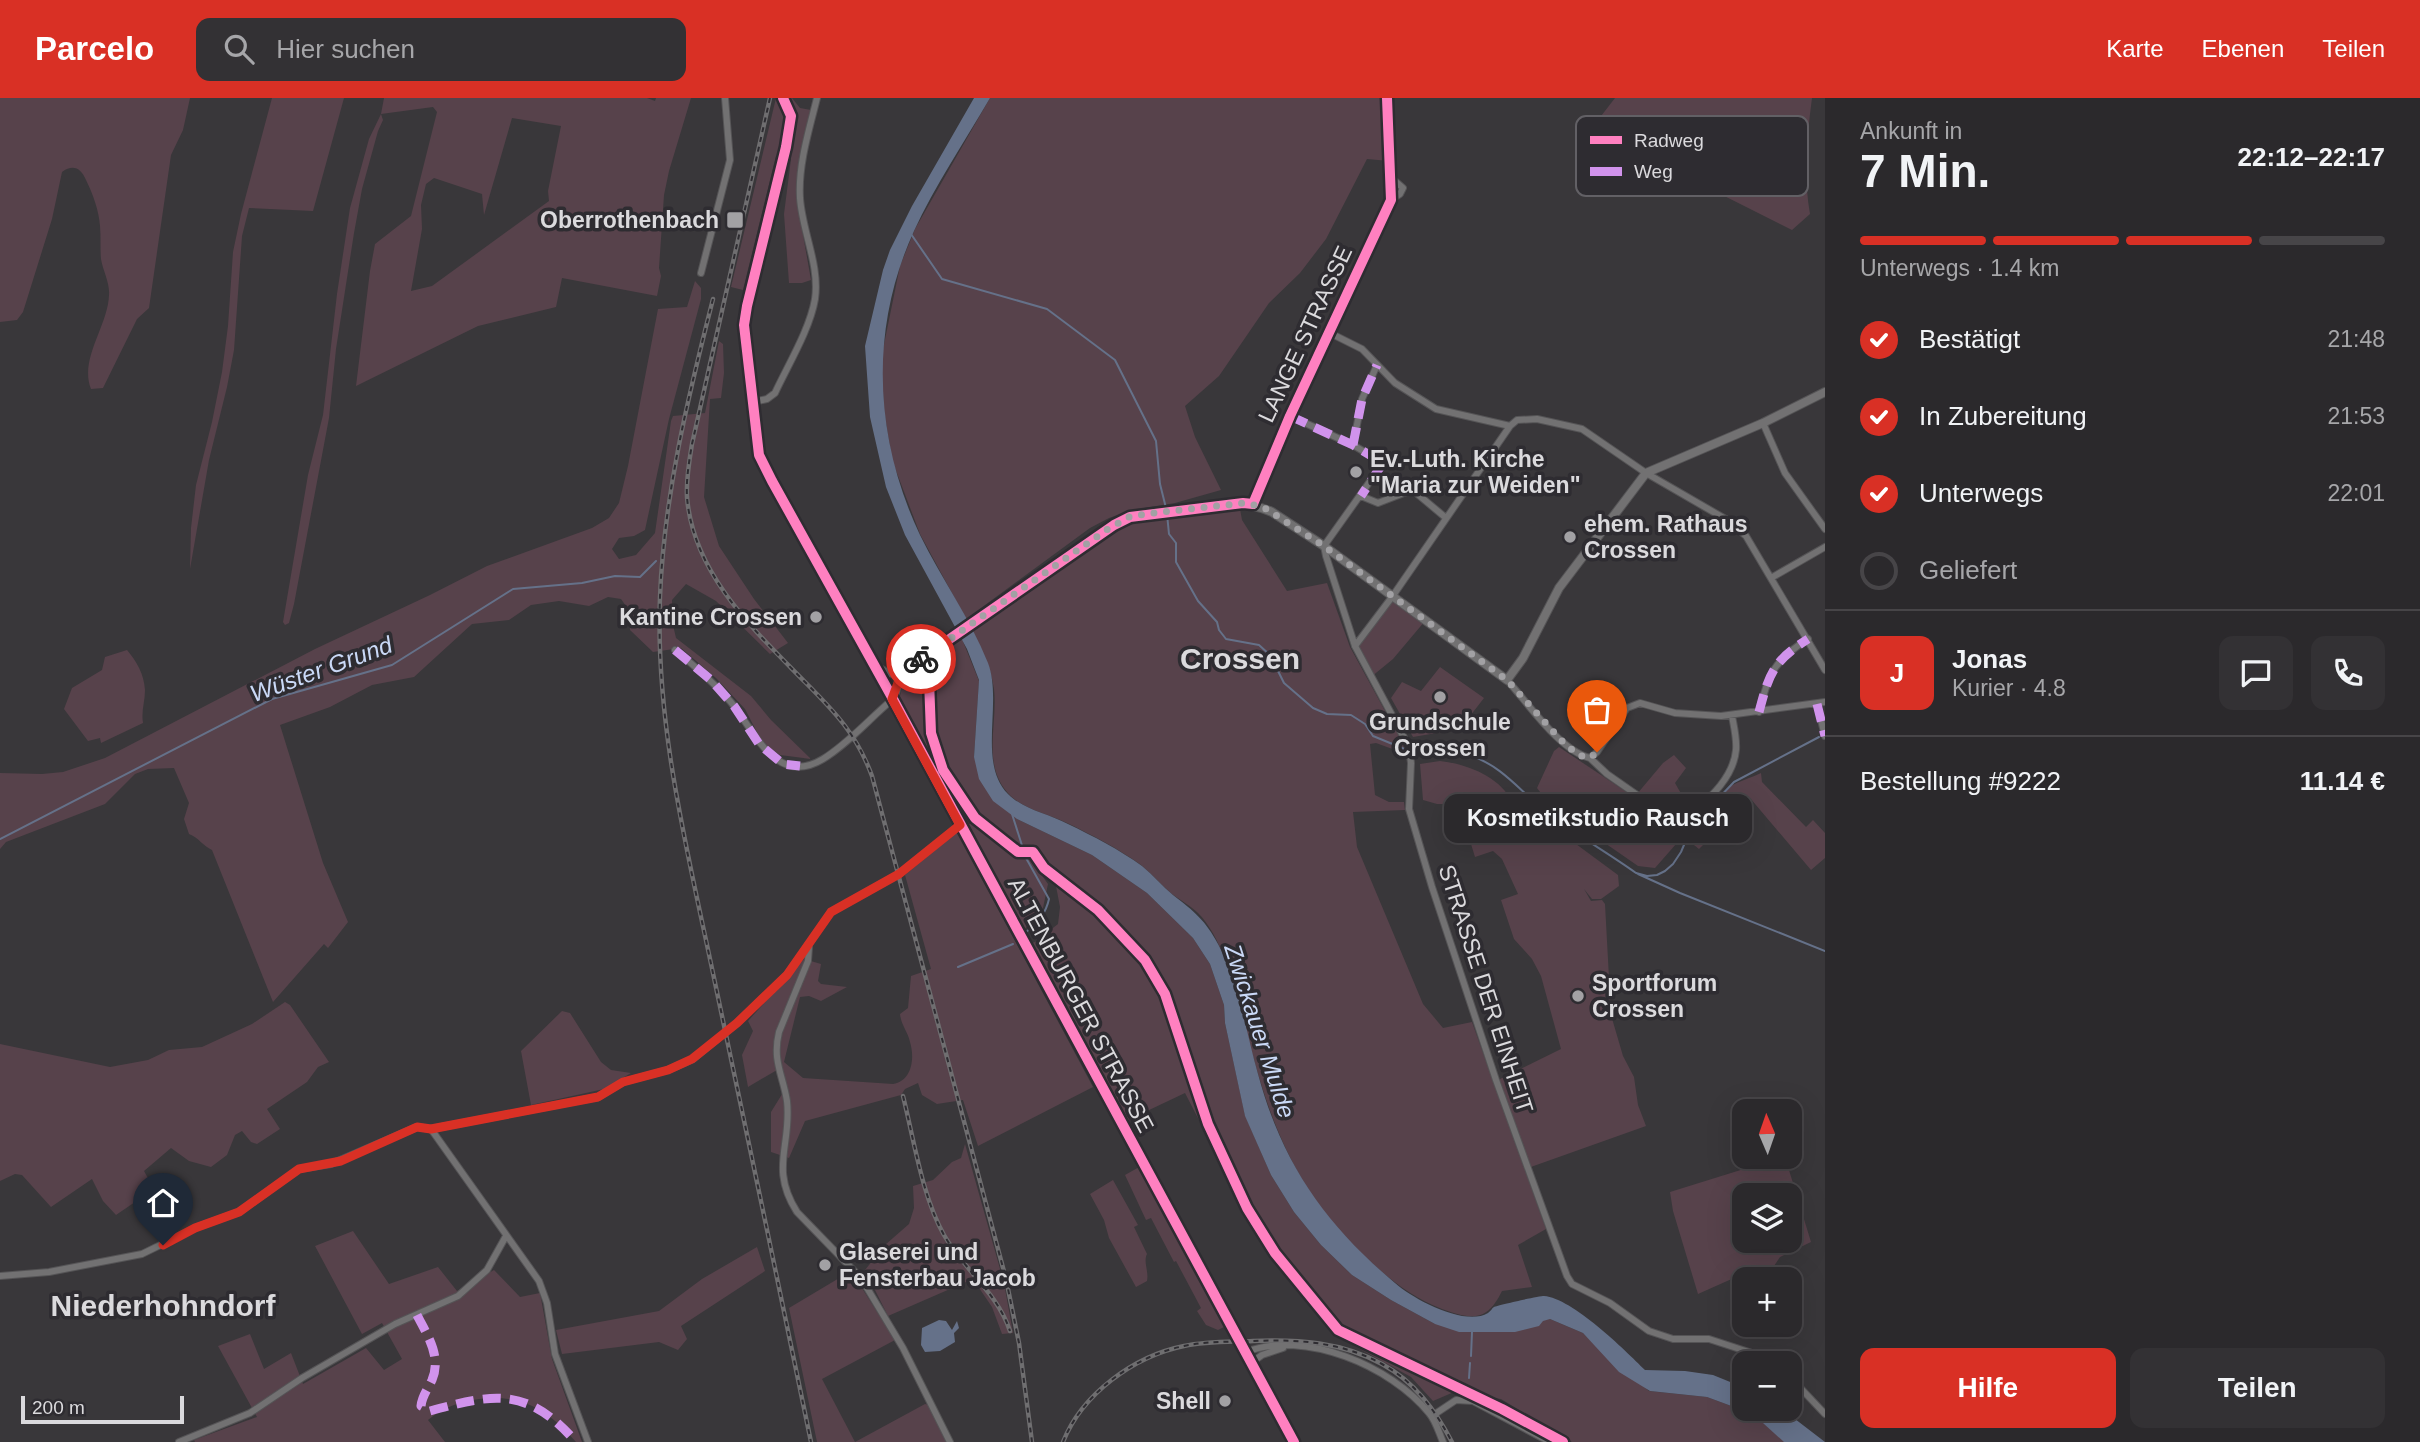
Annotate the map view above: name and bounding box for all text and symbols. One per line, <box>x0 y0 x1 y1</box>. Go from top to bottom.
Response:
search box <box>196 18 686 81</box>
text: Parcelo <box>35 30 154 67</box>
icon: search <box>220 30 258 68</box>
text: Hier suchen <box>276 34 415 64</box>
text: Karte <box>2106 35 2164 62</box>
text: Ebenen <box>2202 35 2284 62</box>
text: Teilen <box>2322 35 2385 62</box>
legend <box>1576 116 1808 196</box>
text: Ankunft in <box>1860 118 1962 144</box>
text: Radweg <box>1634 130 1704 151</box>
text: 22:12–22:17 <box>2238 142 2385 172</box>
text: 7 Min. <box>1860 145 1990 197</box>
text: Weg <box>1634 161 1673 182</box>
place label: Oberrothenbach <box>540 207 719 233</box>
marker: Oberrothenbach <box>725 210 745 230</box>
street label: LANGE STRASSE <box>1253 242 1357 426</box>
text: Unterwegs · 1.4 km <box>1860 255 2059 281</box>
icon: check <box>1860 321 1898 359</box>
text: Bestätigt <box>1919 324 2020 354</box>
text: 21:48 <box>2327 326 2385 352</box>
icon: check <box>1860 398 1898 436</box>
text: In Zubereitung <box>1919 401 2087 431</box>
text: 21:53 <box>2327 403 2385 429</box>
place label: Ev.-Luth. Kirche "Maria zur Weiden" <box>1370 446 1581 498</box>
marker: Ev.-Luth. Kirche "Maria zur Weiden" <box>1348 464 1364 480</box>
icon: check <box>1860 475 1898 513</box>
text: Unterwegs <box>1919 478 2043 508</box>
text: 22:01 <box>2327 480 2385 506</box>
place label: ehem. Rathaus Crossen <box>1584 511 1748 563</box>
marker: ehem. Rathaus Crossen <box>1562 529 1578 545</box>
text: Geliefert <box>1919 555 2017 585</box>
place label: Kantine Crossen <box>619 604 802 630</box>
marker: Kantine Crossen <box>808 609 824 625</box>
courier <box>886 624 956 694</box>
water label: Wüster Grund <box>246 631 396 707</box>
button: chat <box>2219 636 2293 710</box>
button: phone <box>2311 636 2385 710</box>
icon: bike <box>902 640 940 678</box>
district label: Crossen <box>1180 642 1300 675</box>
text: Jonas <box>1952 644 2027 674</box>
text: J <box>1890 658 1904 688</box>
text: Kurier · 4.8 <box>1952 675 2066 701</box>
pin <box>1567 680 1627 752</box>
marker: Grundschule Crossen <box>1432 689 1448 705</box>
icon: bag <box>1578 691 1616 729</box>
place label: Grundschule Crossen <box>1369 709 1511 761</box>
text: Bestellung #9222 <box>1860 766 2061 796</box>
text: 11.14 € <box>2300 766 2385 796</box>
callout: Kosmetikstudio Rausch <box>1443 794 1751 843</box>
text: Kosmetikstudio Rausch <box>1467 805 1729 831</box>
street label: STRASSE DER EINHEIT <box>1434 862 1538 1116</box>
street label: ALTENBURGER STRASSE <box>1003 873 1159 1137</box>
water label: Zwickauer Mulde <box>1219 940 1301 1121</box>
place label: Sportforum Crossen <box>1592 970 1717 1022</box>
marker: Sportforum Crossen <box>1570 988 1586 1004</box>
north arrow <box>1732 1099 1802 1169</box>
map controls <box>1732 1099 1802 1421</box>
pin <box>133 1173 193 1245</box>
button: layers <box>1732 1183 1802 1253</box>
icon: home <box>144 1184 182 1222</box>
place label: Glaserei und Fensterbau Jacob <box>839 1239 1036 1291</box>
marker: Glaserei und Fensterbau Jacob <box>817 1257 833 1273</box>
button: + <box>1732 1267 1802 1337</box>
district label: Niederhohndorf <box>51 1289 276 1322</box>
button: Hilfe <box>1860 1348 2116 1428</box>
button: Teilen <box>2130 1348 2385 1428</box>
button: − <box>1732 1351 1802 1421</box>
place label: Shell <box>1156 1388 1211 1414</box>
scale bar <box>21 1393 184 1425</box>
marker: Shell <box>1217 1393 1233 1409</box>
text: 200 m <box>32 1397 85 1418</box>

